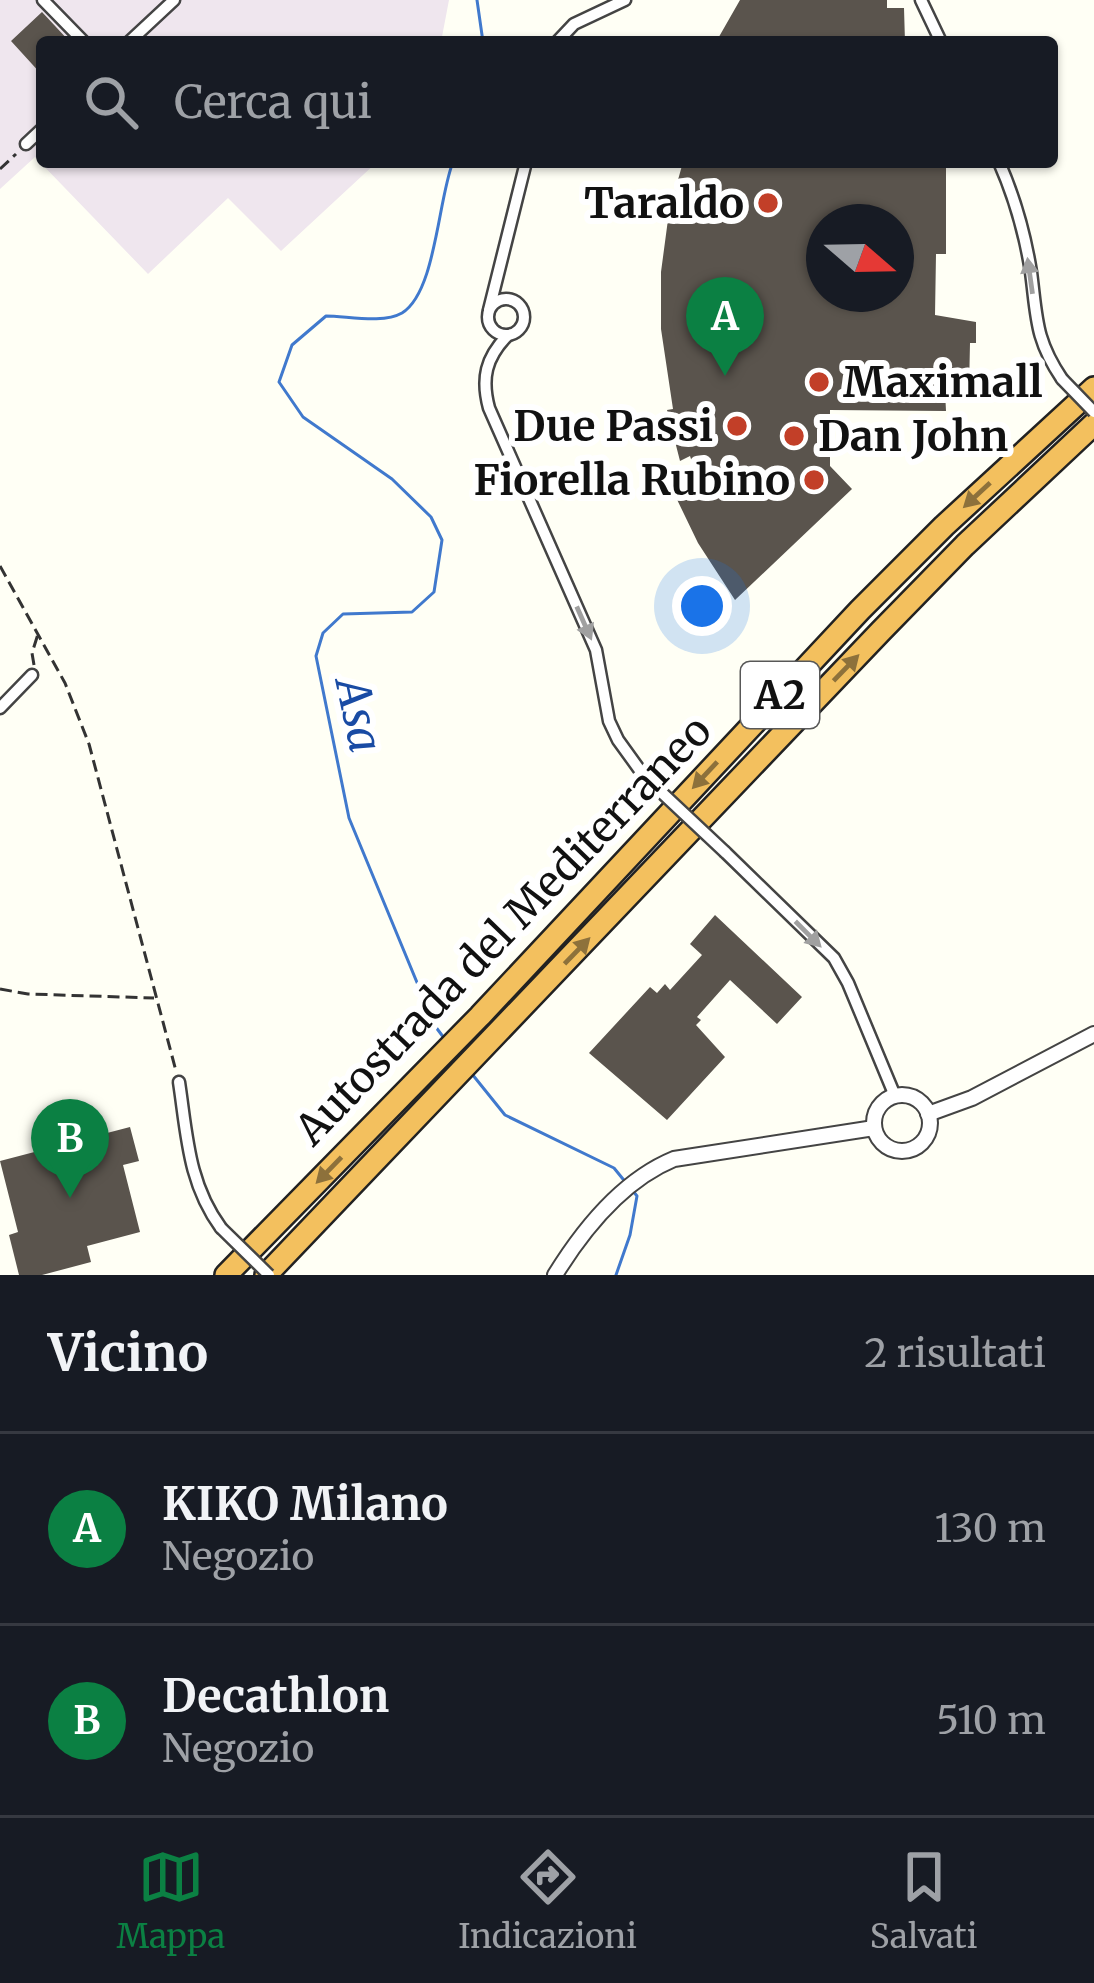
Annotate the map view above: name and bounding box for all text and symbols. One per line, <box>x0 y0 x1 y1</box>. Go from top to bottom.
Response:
search box <box>36 36 1058 168</box>
icon: search <box>78 69 144 135</box>
text: Cerca qui <box>174 74 372 130</box>
place label: Taraldo <box>584 177 744 229</box>
marker: Taraldo <box>755 190 781 216</box>
north arrow <box>806 204 914 312</box>
one-way arrow <box>1020 256 1039 294</box>
pin: A <box>686 277 764 376</box>
place label: Maximall <box>843 356 1043 408</box>
marker: Maximall <box>806 369 832 395</box>
place label: Due Passi <box>513 400 713 452</box>
place label: Dan John <box>818 410 1008 462</box>
marker: Due Passi <box>724 413 750 439</box>
marker: Dan John <box>781 423 807 449</box>
place label: Fiorella Rubino <box>474 454 790 506</box>
marker: Fiorella Rubino <box>801 467 827 493</box>
one-way arrow <box>962 481 991 509</box>
your location <box>672 576 732 636</box>
one-way arrow <box>574 606 594 641</box>
one-way arrow <box>832 654 860 683</box>
road number: A2 <box>741 662 819 728</box>
water label: Asa <box>323 670 394 757</box>
street label: Autostrada del Mediterraneo <box>283 705 722 1156</box>
one-way arrow <box>692 760 720 789</box>
one-way arrow <box>793 919 822 947</box>
one-way arrow <box>563 936 591 965</box>
pin: B <box>31 1099 109 1198</box>
one-way arrow <box>315 1155 343 1184</box>
text: Vicino <box>48 1321 208 1385</box>
text: 2 risultati <box>864 1329 1046 1378</box>
text: KIKO Milano <box>162 1476 448 1532</box>
text: A <box>73 1504 101 1553</box>
text: 130 m <box>934 1504 1046 1553</box>
text: Negozio <box>162 1532 314 1581</box>
text: Decathlon <box>162 1668 389 1724</box>
text: B <box>73 1696 101 1745</box>
text: 510 m <box>936 1696 1046 1745</box>
text: Negozio <box>162 1724 314 1773</box>
tab: Mappa <box>116 1844 225 1957</box>
tab: Indicazioni <box>458 1844 637 1957</box>
tab: Salvati <box>870 1844 978 1957</box>

